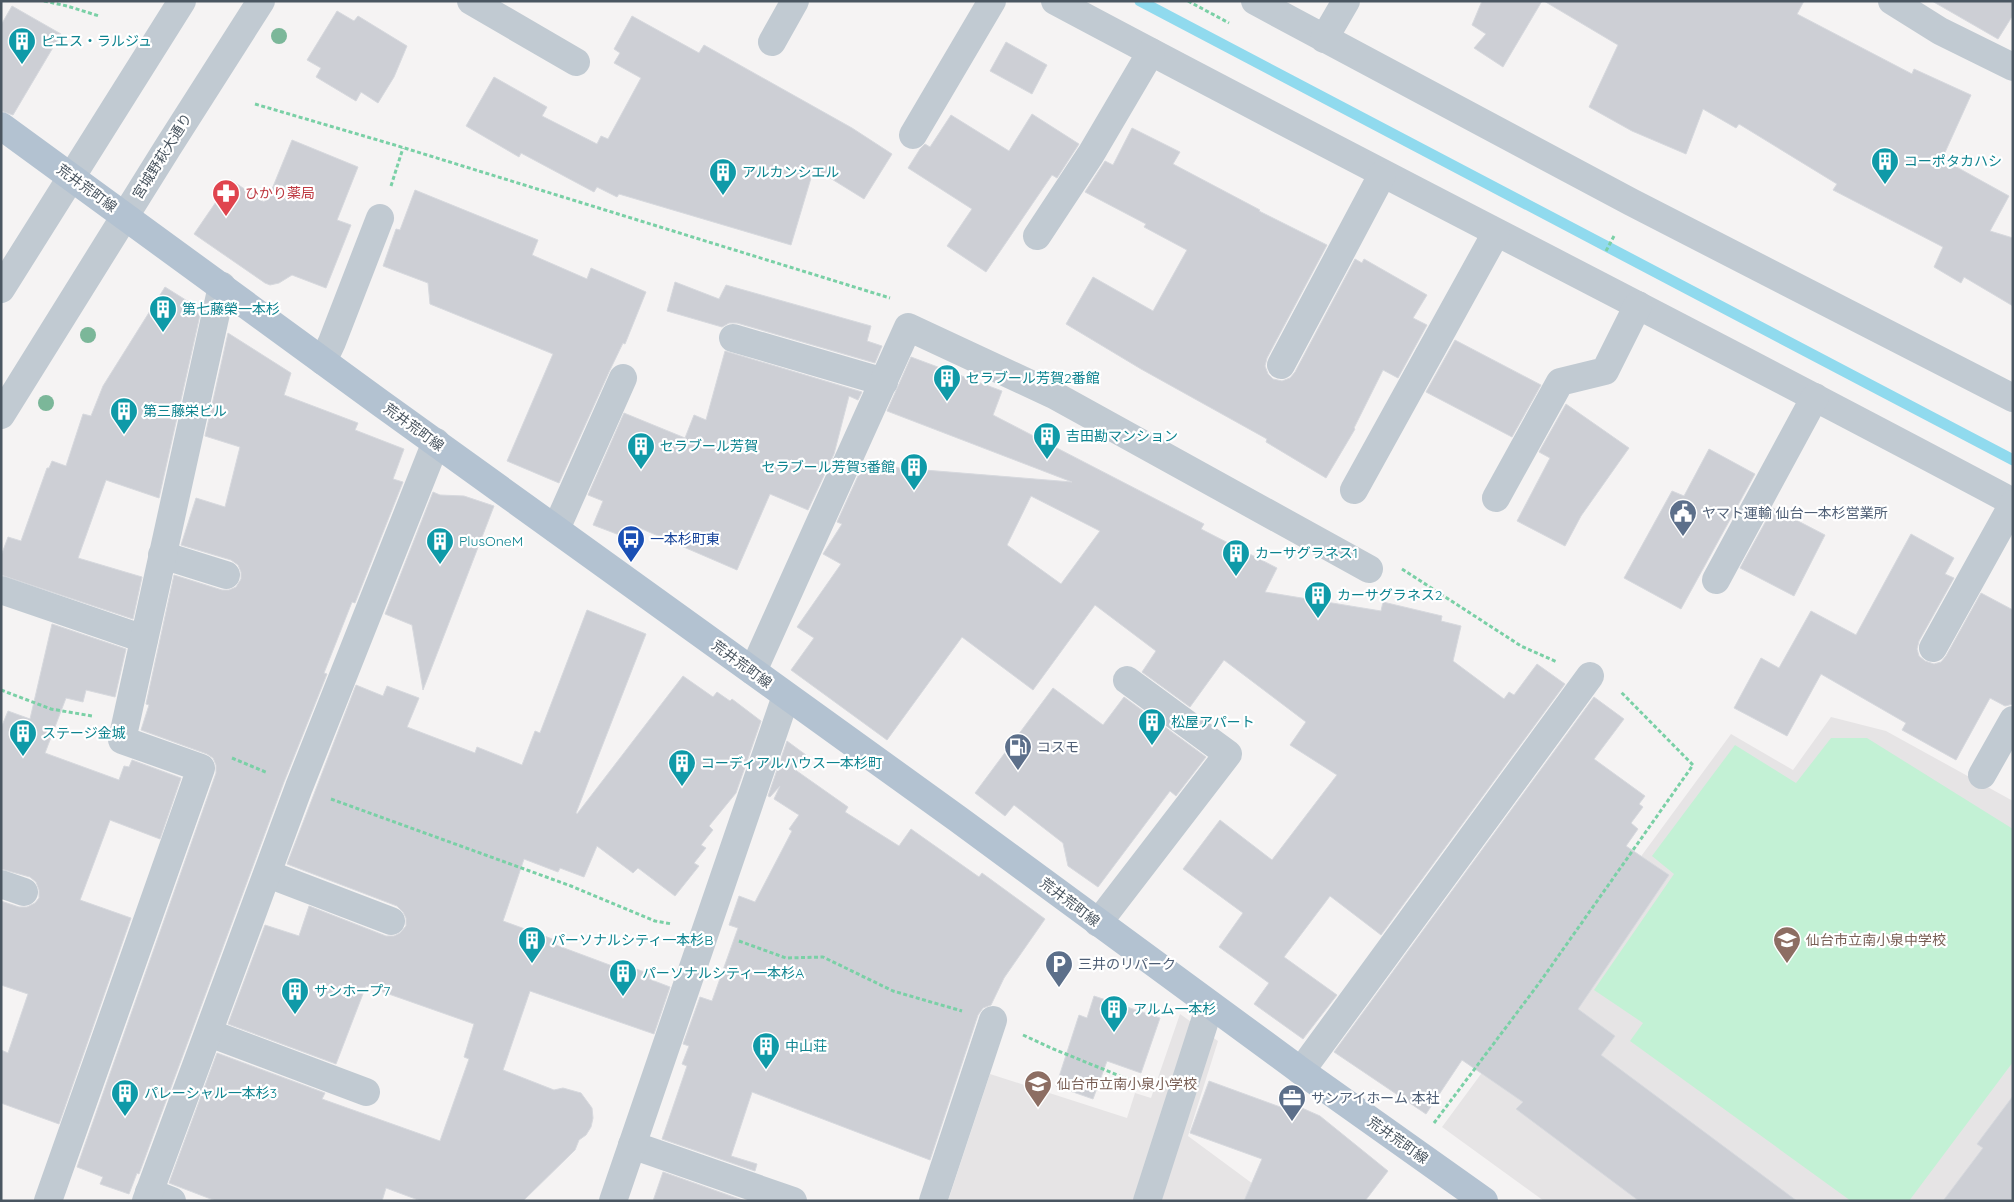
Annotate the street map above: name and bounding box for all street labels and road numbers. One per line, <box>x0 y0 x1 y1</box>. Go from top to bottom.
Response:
street label: 宮城野萩大通り <box>128 110 196 202</box>
street label: 荒井荒町線 <box>53 160 121 216</box>
street label: 荒井荒町線 <box>380 399 448 455</box>
street label: 荒井荒町線 <box>708 636 776 692</box>
street label: 荒井荒町線 <box>1037 874 1103 930</box>
street label: 荒井荒町線 <box>1364 1113 1432 1167</box>

